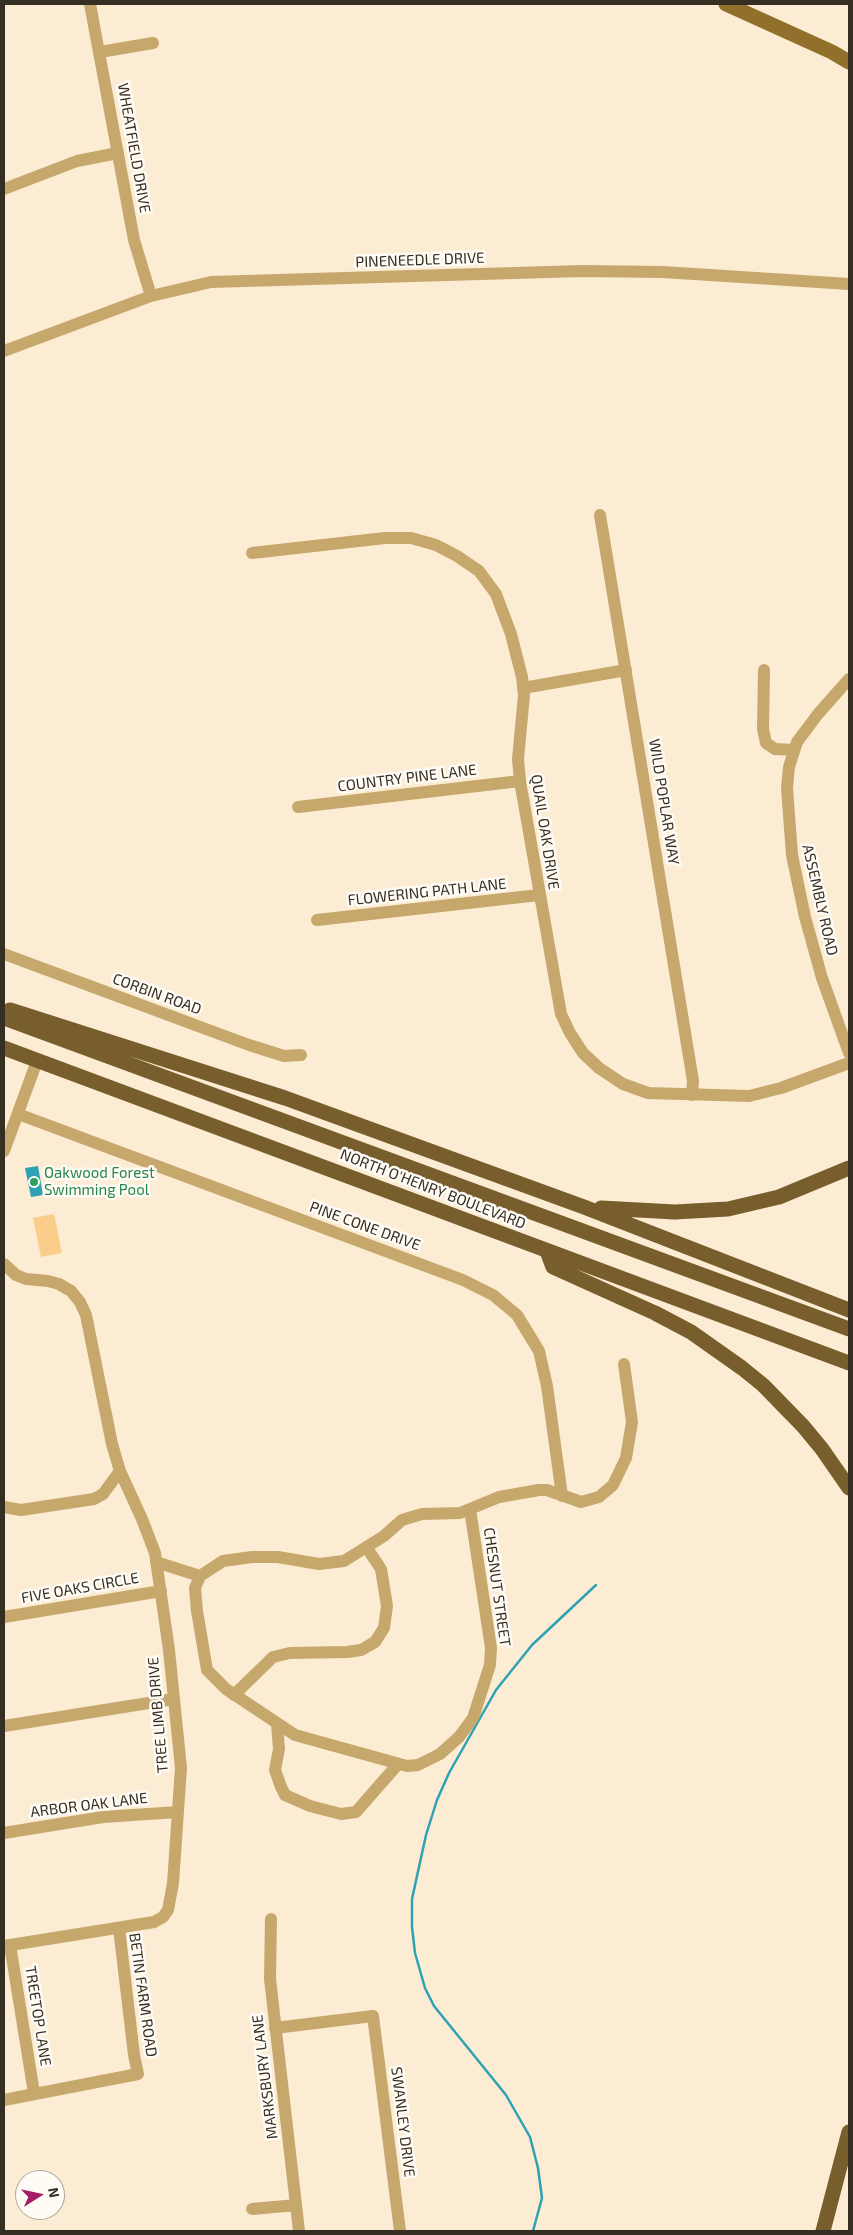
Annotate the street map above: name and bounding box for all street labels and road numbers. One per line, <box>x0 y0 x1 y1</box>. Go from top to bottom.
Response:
street label: WHEATFIELD DRIVE <box>114 81 154 215</box>
street label: PINENEEDLE DRIVE <box>355 249 485 271</box>
street label: WILD POPLAR WAY <box>645 738 683 866</box>
street label: COUNTRY PINE LANE <box>337 761 477 795</box>
street label: QUAIL OAK DRIVE <box>527 773 563 891</box>
street label: ASSEMBLY ROAD <box>798 843 842 957</box>
street label: FLOWERING PATH LANE <box>347 875 507 909</box>
street label: CORBIN ROAD <box>110 970 204 1018</box>
street label: NORTH O'HENRY BOULEVARD <box>338 1145 528 1233</box>
street label: PINE CONE DRIVE <box>307 1198 423 1254</box>
street label: CHESNUT STREET <box>480 1526 514 1648</box>
street label: FIVE OAKS CIRCLE <box>20 1569 140 1607</box>
street label: TREE LIMB DRIVE <box>144 1656 172 1774</box>
street label: ARBOR OAK LANE <box>29 1789 149 1821</box>
street label: BETIN FARM ROAD <box>125 1932 161 2058</box>
street label: TREETOP LANE <box>21 1964 55 2068</box>
street label: MARKSBURY LANE <box>248 2014 282 2140</box>
street label: SWANLEY DRIVE <box>387 2066 419 2178</box>

